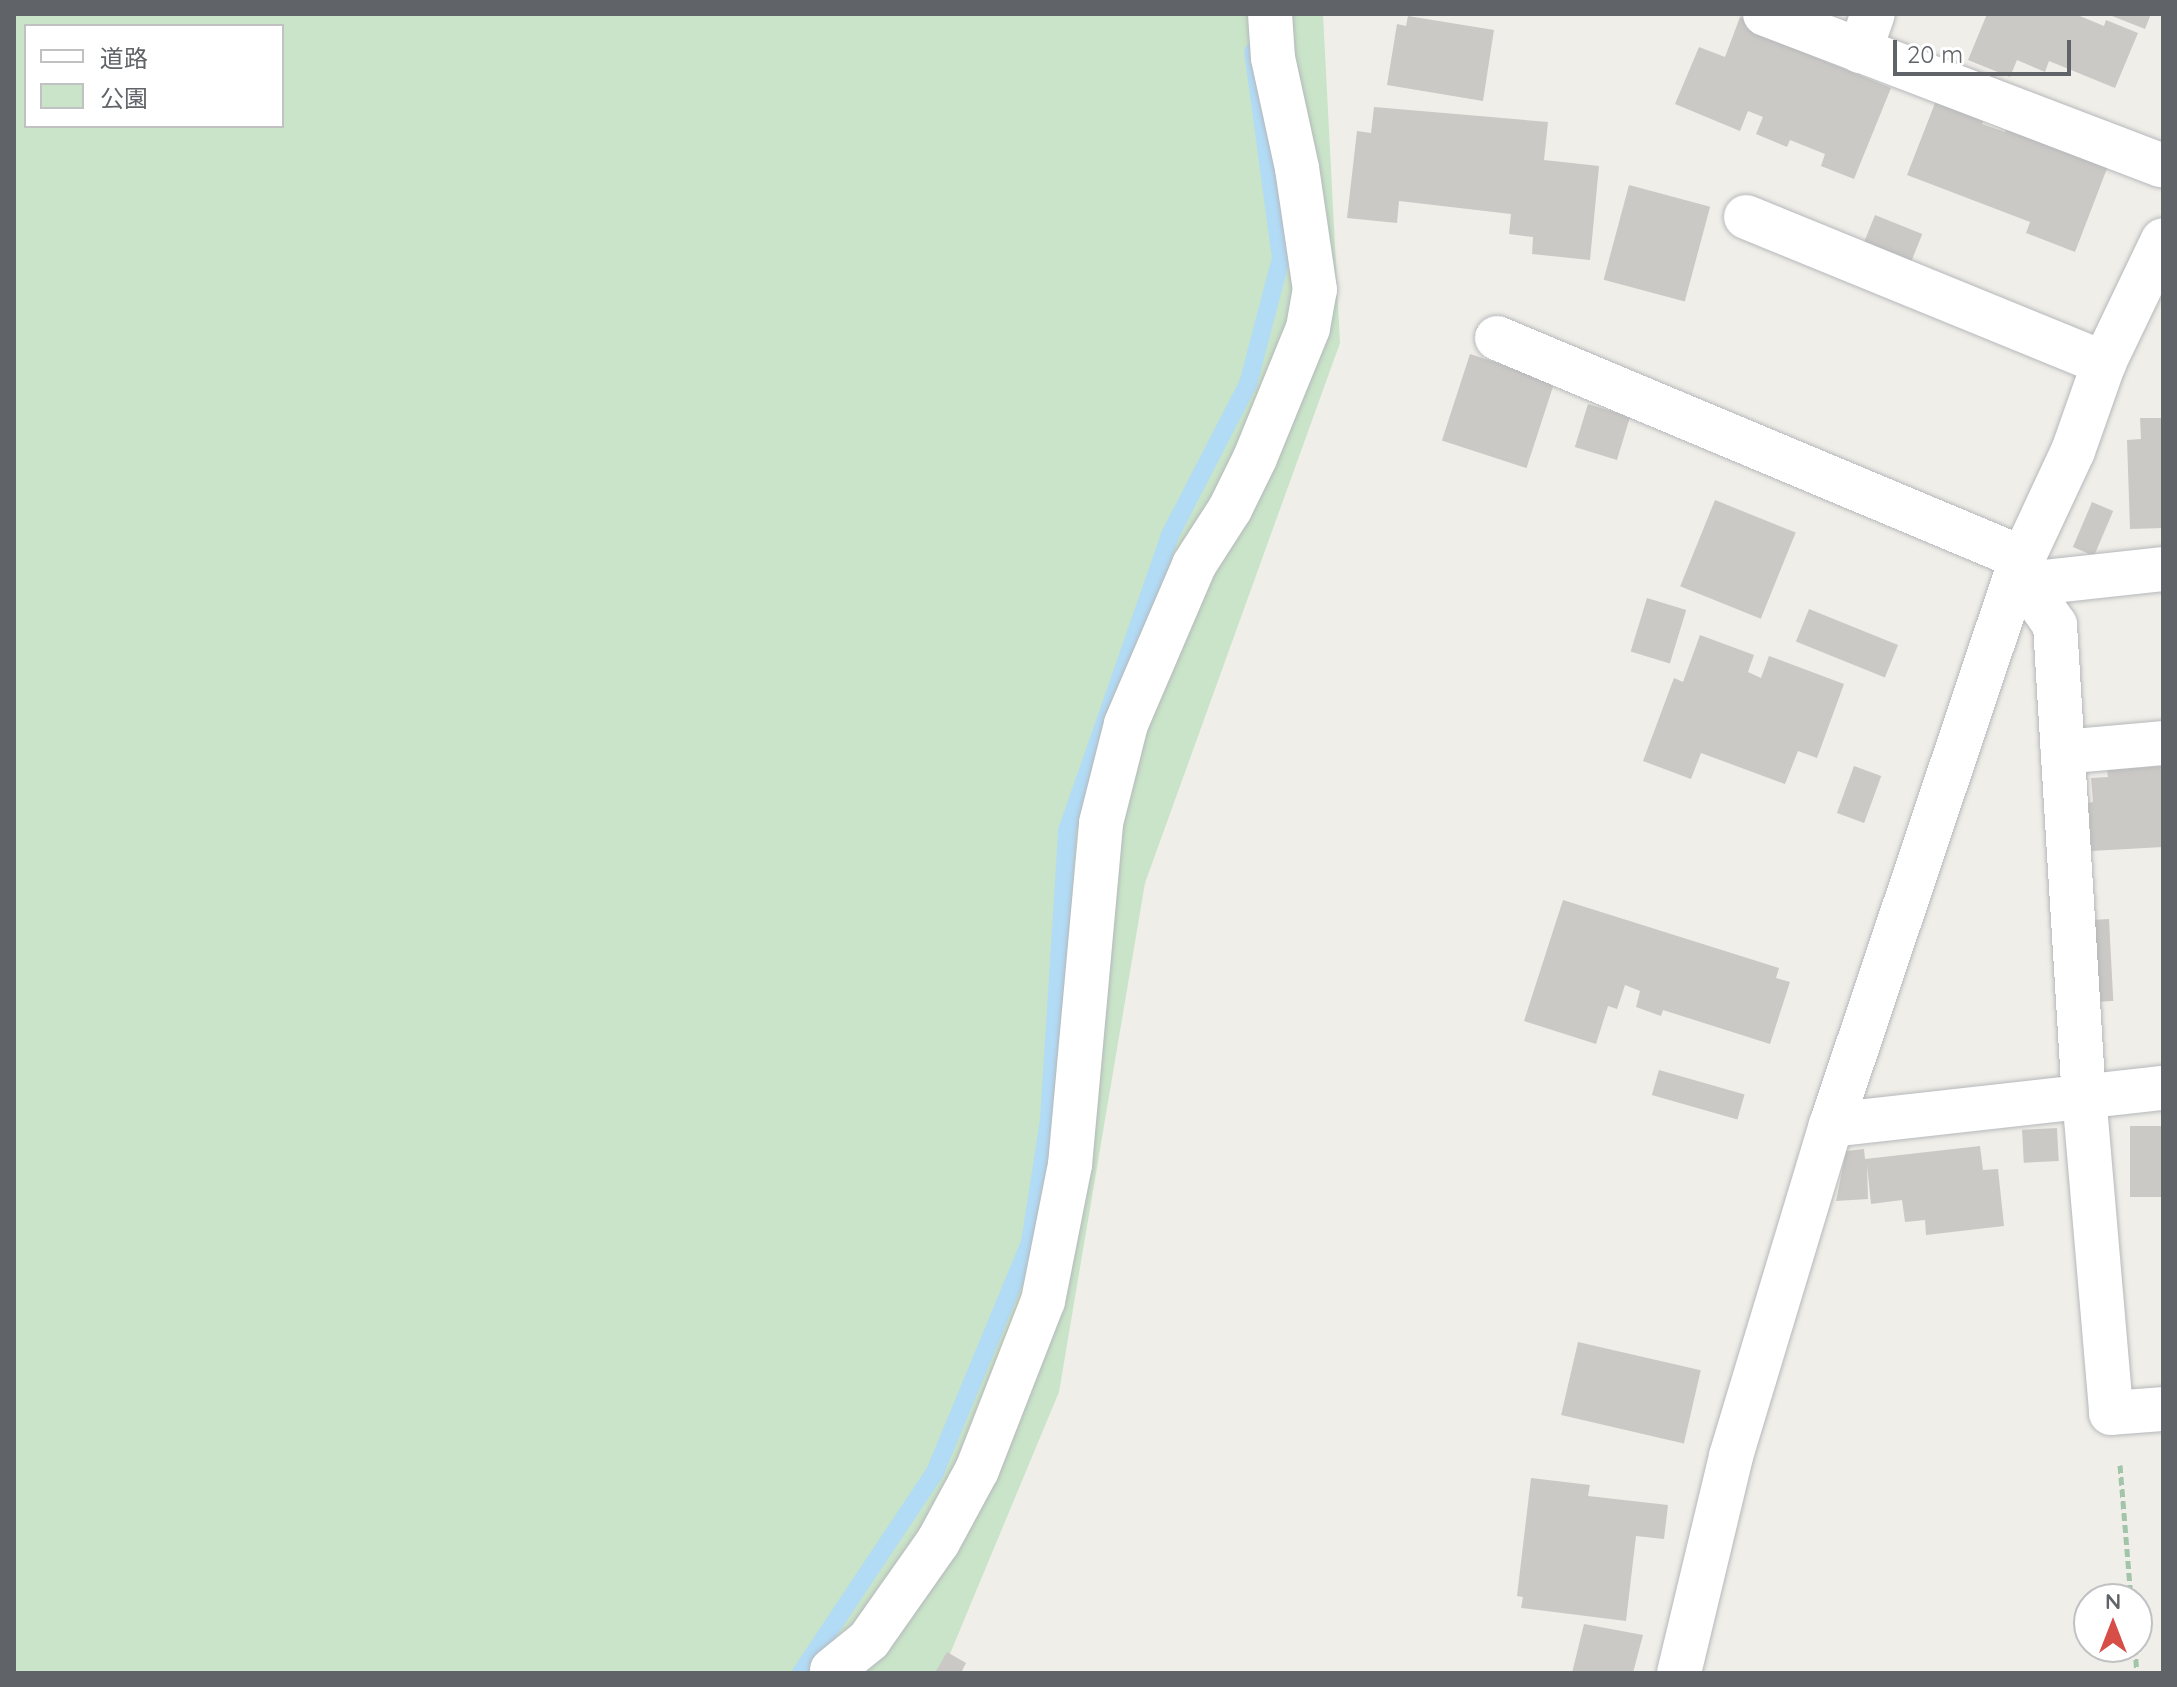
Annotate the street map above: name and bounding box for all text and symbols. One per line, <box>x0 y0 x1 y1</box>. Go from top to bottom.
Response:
legend <box>24 24 284 128</box>
scale bar <box>1897 24 2075 74</box>
text: 20 m <box>1907 39 1963 69</box>
text: 道路 <box>100 43 148 73</box>
text: 公園 <box>100 83 148 113</box>
north arrow <box>2073 1583 2153 1663</box>
text: N <box>2105 1587 2121 1615</box>

